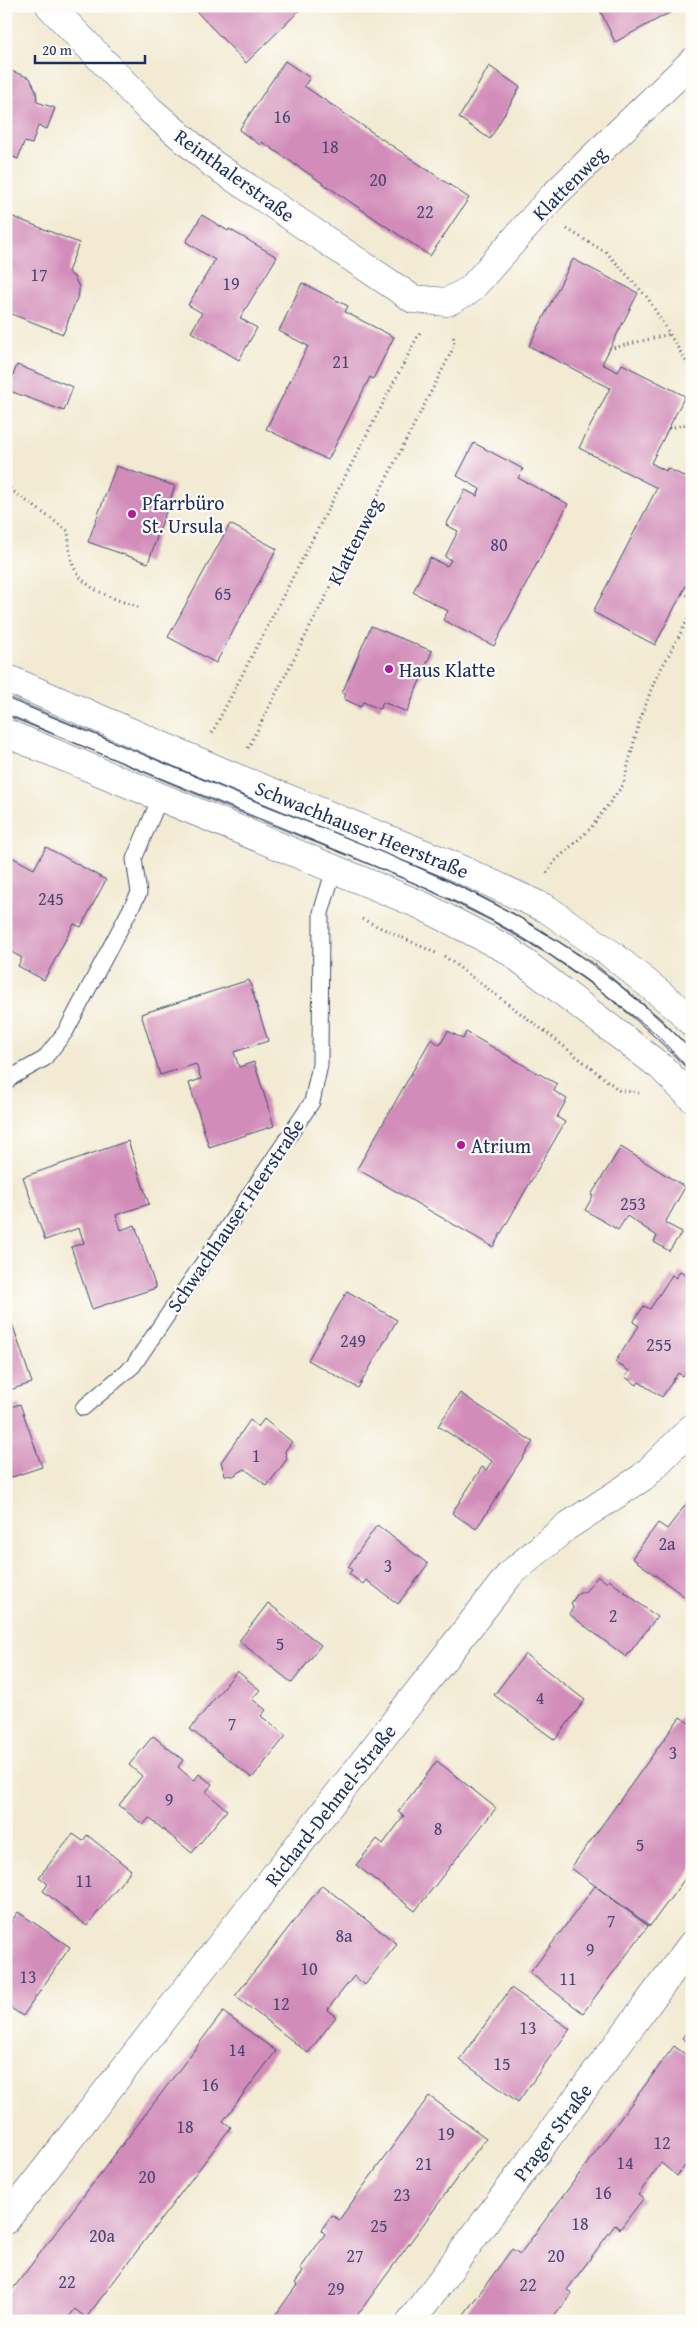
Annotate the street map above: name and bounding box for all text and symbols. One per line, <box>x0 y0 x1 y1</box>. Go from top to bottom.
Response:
scale bar <box>35 32 145 64</box>
text: 20 m <box>42 39 73 60</box>
house number: 16 <box>273 103 291 130</box>
street label: Reinthalerstraße <box>169 121 301 229</box>
house number: 18 <box>321 133 339 160</box>
street label: Klattenweg <box>525 139 613 227</box>
house number: 20 <box>369 166 387 193</box>
house number: 22 <box>416 198 434 225</box>
house number: 17 <box>30 261 48 288</box>
house number: 19 <box>222 270 240 297</box>
house number: 21 <box>332 348 350 375</box>
place label: Pfarrbüro St. Ursula <box>142 488 224 540</box>
street label: Klattenweg <box>320 492 388 590</box>
marker: Pfarrbüro St. Ursula <box>126 508 138 520</box>
house number: 80 <box>490 531 508 558</box>
house number: 65 <box>214 580 232 607</box>
place label: Haus Klatte <box>399 655 495 684</box>
marker: Haus Klatte <box>383 663 395 675</box>
street label: Schwachhauser Heerstraße <box>251 773 473 885</box>
house number: 245 <box>38 885 64 912</box>
street label: Schwachhauser Heerstraße <box>159 1112 311 1318</box>
place label: Atrium <box>471 1131 532 1160</box>
marker: Atrium <box>455 1139 467 1151</box>
house number: 253 <box>620 1190 646 1217</box>
house number: 249 <box>340 1327 366 1354</box>
house number: 255 <box>646 1331 672 1358</box>
house number: 1 <box>252 1442 260 1469</box>
house number: 2a <box>658 1530 676 1557</box>
house number: 3 <box>384 1552 392 1579</box>
house number: 2 <box>609 1602 617 1629</box>
house number: 5 <box>276 1630 284 1657</box>
house number: 4 <box>536 1684 544 1711</box>
house number: 7 <box>228 1710 236 1737</box>
street label: Richard-Dehmel-Straße <box>258 1718 402 1892</box>
house number: 3 <box>669 1739 677 1766</box>
house number: 9 <box>165 1786 173 1813</box>
house number: 8 <box>434 1815 442 1842</box>
house number: 5 <box>636 1831 644 1858</box>
house number: 11 <box>75 1867 93 1894</box>
house number: 7 <box>607 1907 615 1934</box>
house number: 8a <box>335 1922 353 1949</box>
house number: 9 <box>586 1936 594 1963</box>
house number: 10 <box>300 1955 318 1982</box>
house number: 13 <box>19 1963 37 1990</box>
house number: 11 <box>559 1965 577 1992</box>
house number: 12 <box>272 1990 290 2017</box>
house number: 13 <box>519 2014 537 2041</box>
house number: 14 <box>228 2036 246 2063</box>
house number: 15 <box>493 2050 511 2077</box>
house number: 16 <box>201 2071 219 2098</box>
street label: Prager Straße <box>506 2077 598 2187</box>
house number: 18 <box>176 2113 194 2140</box>
house number: 19 <box>437 2120 455 2147</box>
house number: 12 <box>653 2129 671 2156</box>
house number: 14 <box>616 2149 634 2176</box>
house number: 21 <box>415 2150 433 2177</box>
house number: 20 <box>138 2163 156 2190</box>
house number: 16 <box>594 2179 612 2206</box>
house number: 23 <box>393 2181 411 2208</box>
house number: 18 <box>571 2210 589 2237</box>
house number: 25 <box>370 2212 388 2239</box>
house number: 20a <box>89 2222 115 2249</box>
house number: 27 <box>346 2242 364 2269</box>
house number: 20 <box>547 2242 565 2269</box>
house number: 22 <box>58 2268 76 2295</box>
house number: 22 <box>519 2271 537 2298</box>
house number: 29 <box>327 2275 345 2302</box>

